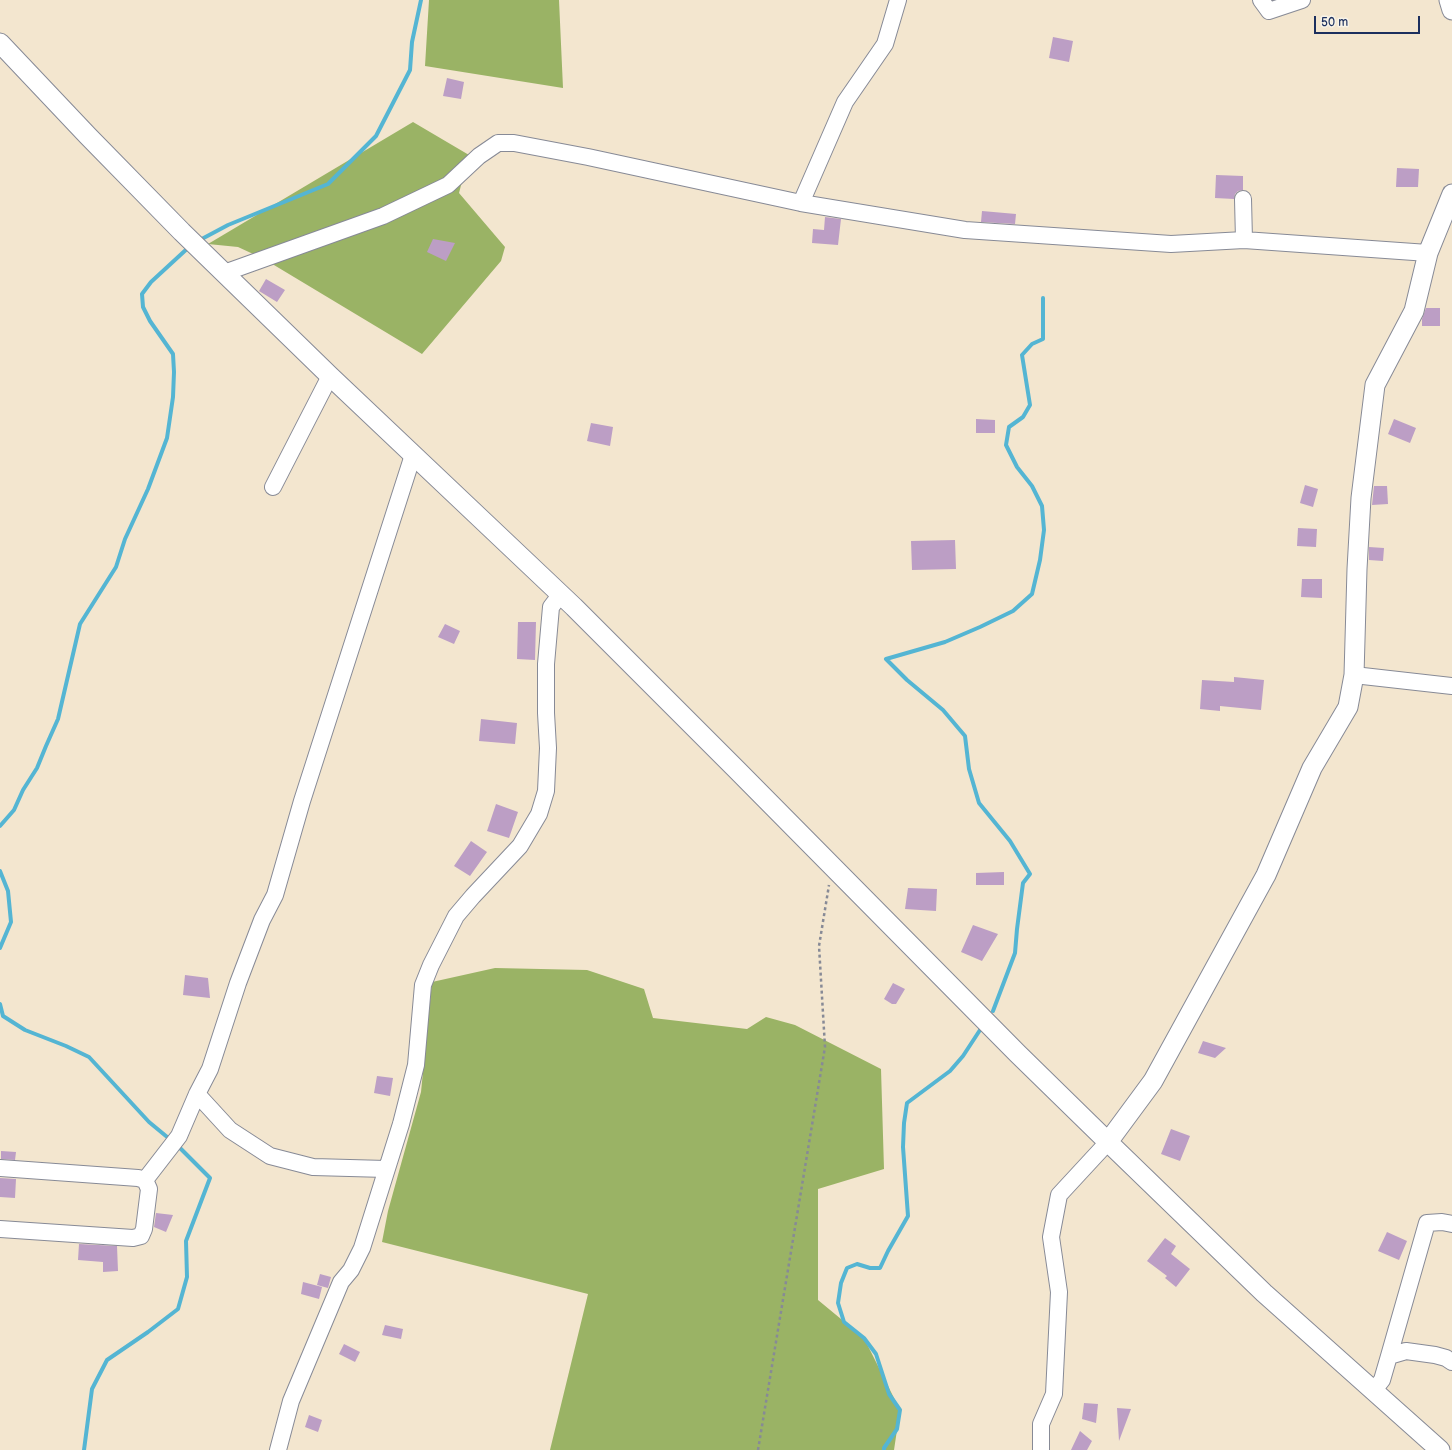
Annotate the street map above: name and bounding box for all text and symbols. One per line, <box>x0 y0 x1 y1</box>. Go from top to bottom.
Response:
scale bar <box>1316 8 1422 34</box>
text: 50 m <box>1321 15 1348 30</box>

